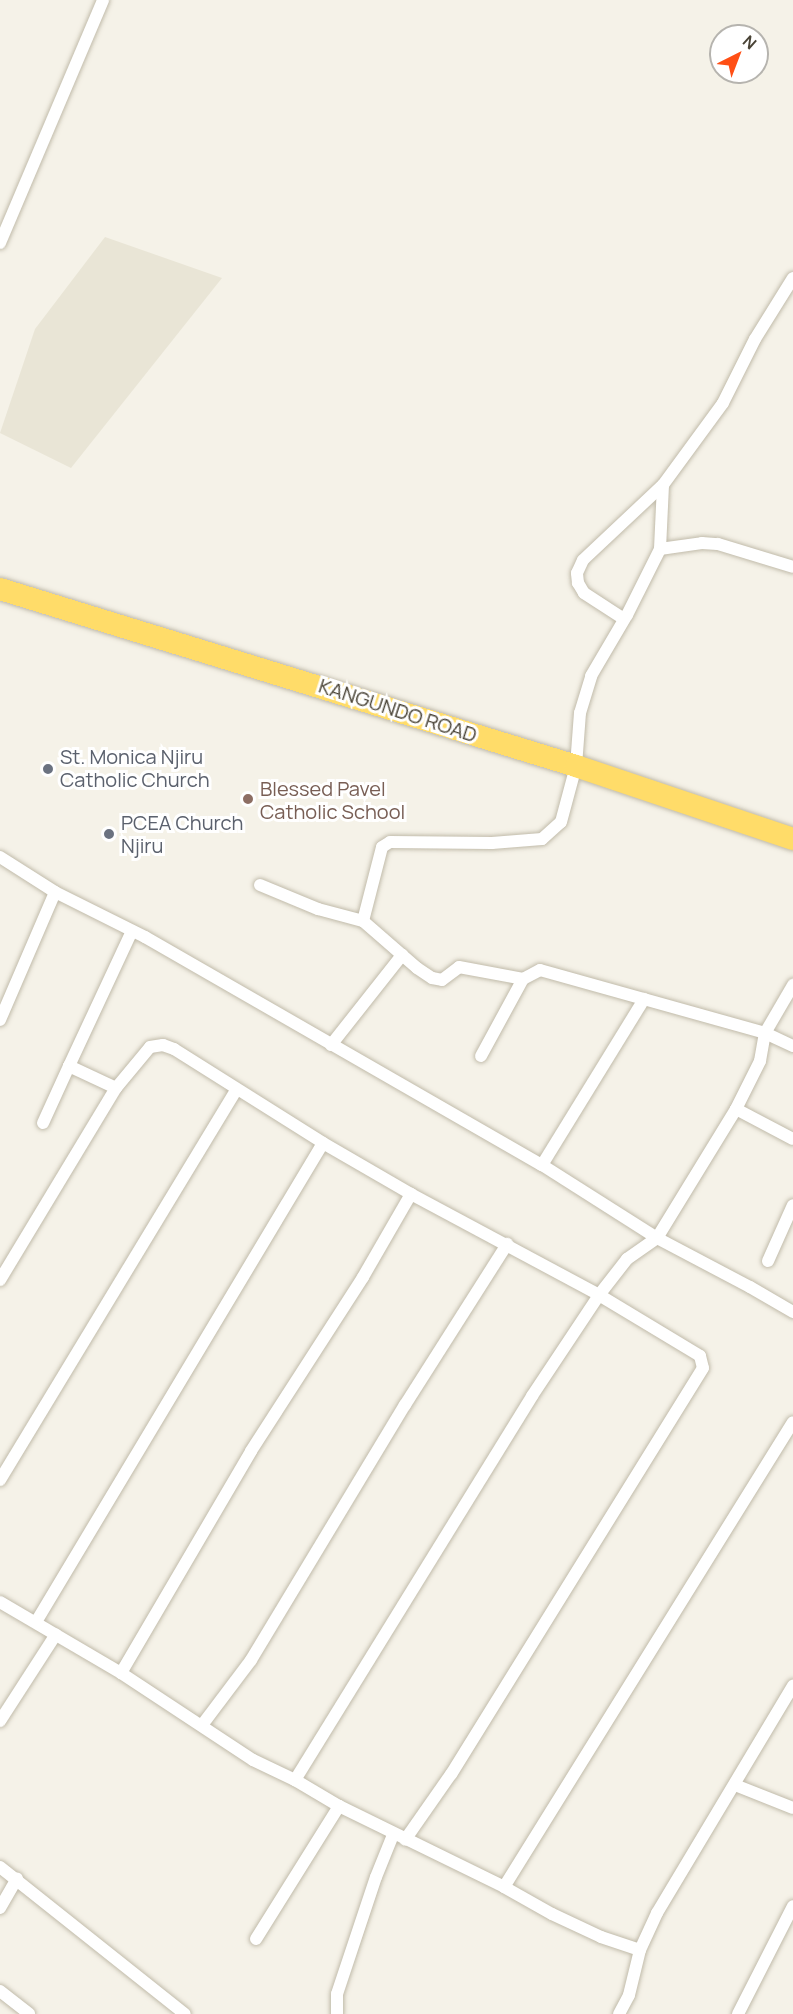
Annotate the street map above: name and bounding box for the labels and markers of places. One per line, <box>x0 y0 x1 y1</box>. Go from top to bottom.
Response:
place label: St. Monica Njiru Catholic Church <box>60 745 210 792</box>
marker: St. Monica Njiru Catholic Church <box>41 762 55 776</box>
place label: Blessed Pavel Catholic School <box>260 776 405 823</box>
marker: Blessed Pavel Catholic School <box>241 792 255 806</box>
place label: PCEA Church Njiru <box>121 810 243 857</box>
marker: PCEA Church Njiru <box>102 827 116 841</box>

